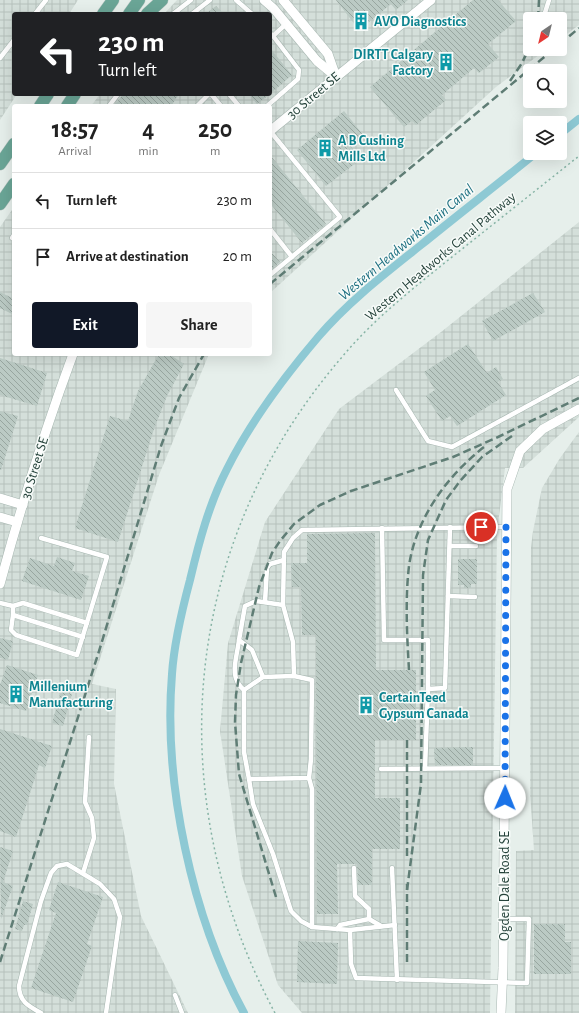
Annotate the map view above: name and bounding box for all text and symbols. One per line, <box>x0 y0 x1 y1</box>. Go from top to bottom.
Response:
building icon: AVO Diagnostics <box>351 11 371 31</box>
north arrow <box>523 12 567 56</box>
map controls <box>523 12 567 160</box>
place label: AVO Diagnostics <box>374 15 466 29</box>
icon: left <box>32 28 84 80</box>
text: 230 m <box>98 29 165 57</box>
place label: DIRTT Calgary Factory <box>353 48 434 78</box>
building icon: DIRTT Calgary Factory <box>436 52 456 72</box>
text: Turn left <box>98 62 157 80</box>
button: search <box>523 64 567 108</box>
street label: 30 Street SE <box>285 70 343 122</box>
button: layers <box>523 116 567 160</box>
text: 18:57 <box>52 118 98 142</box>
text: 4 <box>142 118 154 142</box>
text: 250 <box>198 118 232 142</box>
place label: A B Cushing Mills Ltd <box>338 134 405 164</box>
building icon: A B Cushing Mills Ltd <box>315 138 335 158</box>
text: Arrival <box>58 145 92 158</box>
text: min <box>138 145 158 158</box>
text: m <box>210 145 220 158</box>
water label: Western Headworks Main Canal <box>336 181 477 303</box>
icon: left <box>32 190 54 212</box>
street label: Western Headworks Canal Pathway <box>363 190 519 324</box>
text: Turn left <box>66 193 117 208</box>
text: 230 m <box>217 193 252 208</box>
icon: arrive <box>32 246 54 268</box>
text: Arrive at destination <box>66 249 189 264</box>
text: 20 m <box>223 249 252 264</box>
button: Exit <box>32 302 138 348</box>
button: Share <box>146 302 252 348</box>
street label: 30 Street SE <box>19 435 51 501</box>
pin <box>464 510 498 544</box>
icon: arrive <box>470 516 492 538</box>
place label: Millenium Manufacturing <box>29 680 114 710</box>
building icon: Millenium Manufacturing <box>6 684 26 704</box>
place label: CertainTeed Gypsum Canada <box>379 691 469 721</box>
building icon: CertainTeed Gypsum Canada <box>356 695 376 715</box>
position arrow <box>484 777 526 819</box>
street label: Ogden Dale Road SE <box>498 831 512 941</box>

